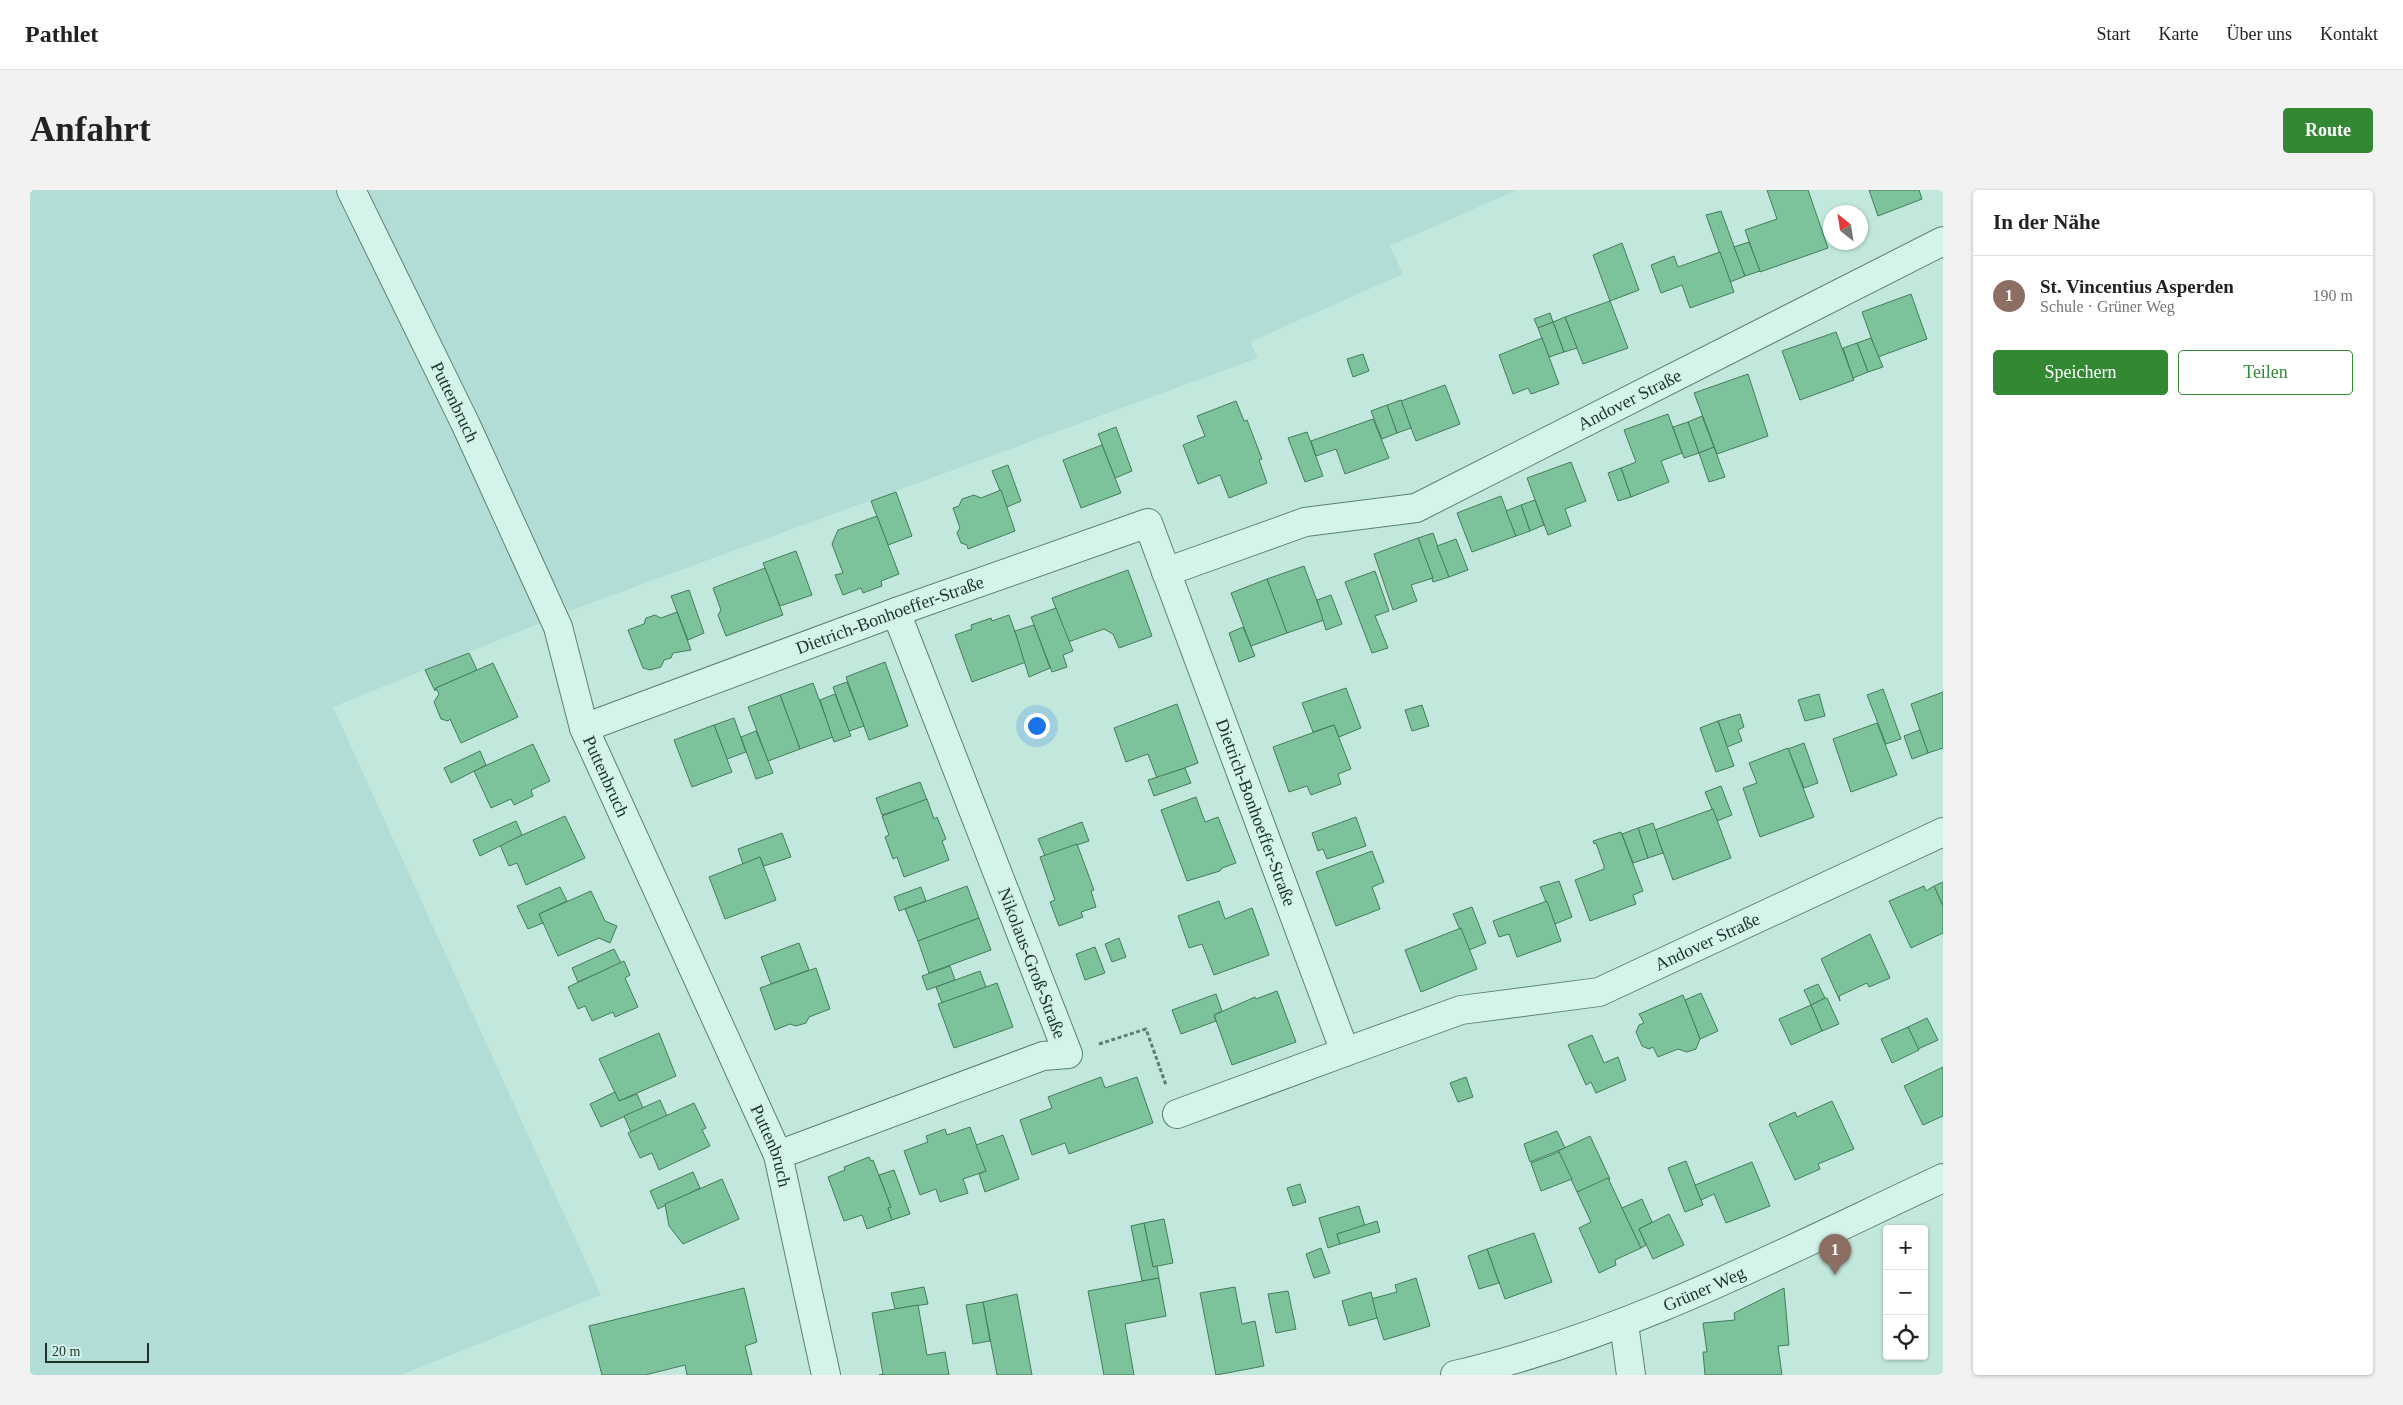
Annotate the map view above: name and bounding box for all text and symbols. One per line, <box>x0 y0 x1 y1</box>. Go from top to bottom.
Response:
text: Pathlet <box>25 21 98 47</box>
text: Start <box>2097 24 2131 44</box>
text: Karte <box>2159 24 2199 44</box>
text: Über uns <box>2227 24 2292 44</box>
text: Kontakt <box>2320 24 2378 44</box>
button: Route <box>2283 108 2373 153</box>
text: Anfahrt <box>30 110 151 149</box>
north arrow <box>1823 205 1868 250</box>
text: In der Nähe <box>1993 210 2100 234</box>
text: St. Vincentius Asperden <box>2040 276 2234 297</box>
text: 1 <box>2005 287 2013 304</box>
text: 190 m <box>2313 287 2353 304</box>
text: Schule · Grüner Weg <box>2040 298 2175 315</box>
button: Speichern <box>1993 350 2168 395</box>
button: Teilen <box>2178 350 2353 395</box>
street label: Puttenbruch <box>427 358 483 445</box>
street label: Andover Straße <box>1574 365 1685 434</box>
street label: Dietrich-Bonhoeffer-Straße <box>793 572 986 658</box>
your location <box>1024 713 1050 739</box>
street label: Dietrich-Bonhoeffer-Straße <box>1212 716 1300 909</box>
street label: Puttenbruch <box>579 733 633 820</box>
street label: Nikolaus-Groß-Straße <box>994 885 1070 1041</box>
street label: Andover Straße <box>1652 909 1763 975</box>
street label: Puttenbruch <box>746 1101 795 1189</box>
map controls <box>1883 1225 1928 1360</box>
button: + <box>1883 1225 1928 1270</box>
pin: 1 <box>1819 1234 1851 1275</box>
street label: Grüner Weg <box>1660 1262 1748 1315</box>
button: − <box>1883 1270 1928 1315</box>
button: locate <box>1883 1315 1928 1360</box>
scale bar <box>45 1340 149 1363</box>
text: 20 m <box>52 1344 80 1359</box>

